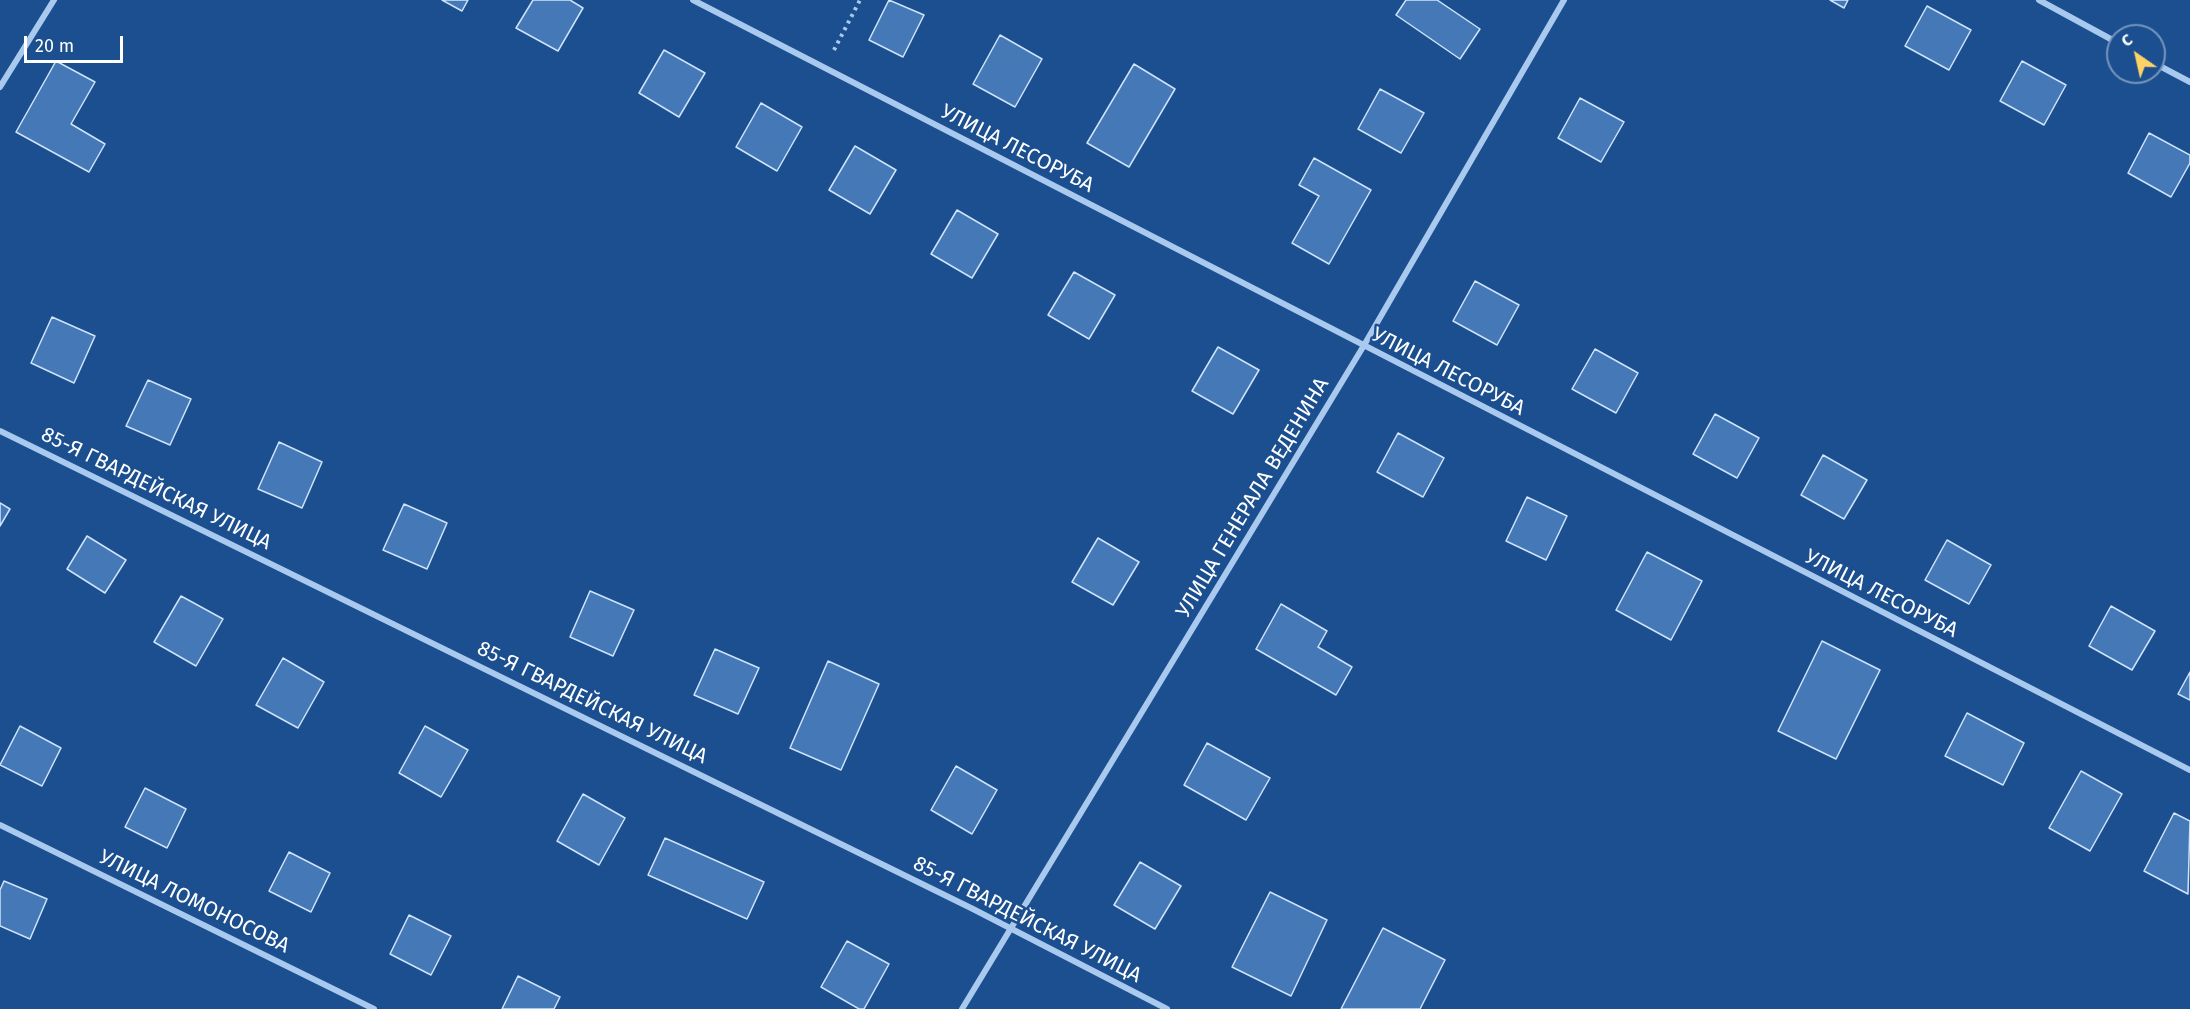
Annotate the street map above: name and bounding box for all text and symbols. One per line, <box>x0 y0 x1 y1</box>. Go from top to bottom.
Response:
scale bar <box>27 24 126 62</box>
north arrow <box>2106 24 2166 84</box>
text: С <box>2118 30 2136 51</box>
text: 20 m <box>35 35 74 57</box>
street label: УЛИЦА ЛЕСОРУБА <box>936 100 1098 198</box>
street label: УЛИЦА ЛЕСОРУБА <box>1367 323 1529 421</box>
street label: УЛИЦА ГЕНЕРАЛА ВЕДЕНИНА <box>1171 373 1335 623</box>
street label: 85-Я ГВАРДЕЙСКАЯ УЛИЦА <box>37 422 275 556</box>
street label: УЛИЦА ЛЕСОРУБА <box>1800 545 1962 643</box>
street label: 85-Я ГВАРДЕЙСКАЯ УЛИЦА <box>473 636 711 770</box>
street label: УЛИЦА ЛОМОНОСОВА <box>95 845 293 959</box>
street label: 85-Я ГВАРДЕЙСКАЯ УЛИЦА <box>909 851 1145 989</box>

